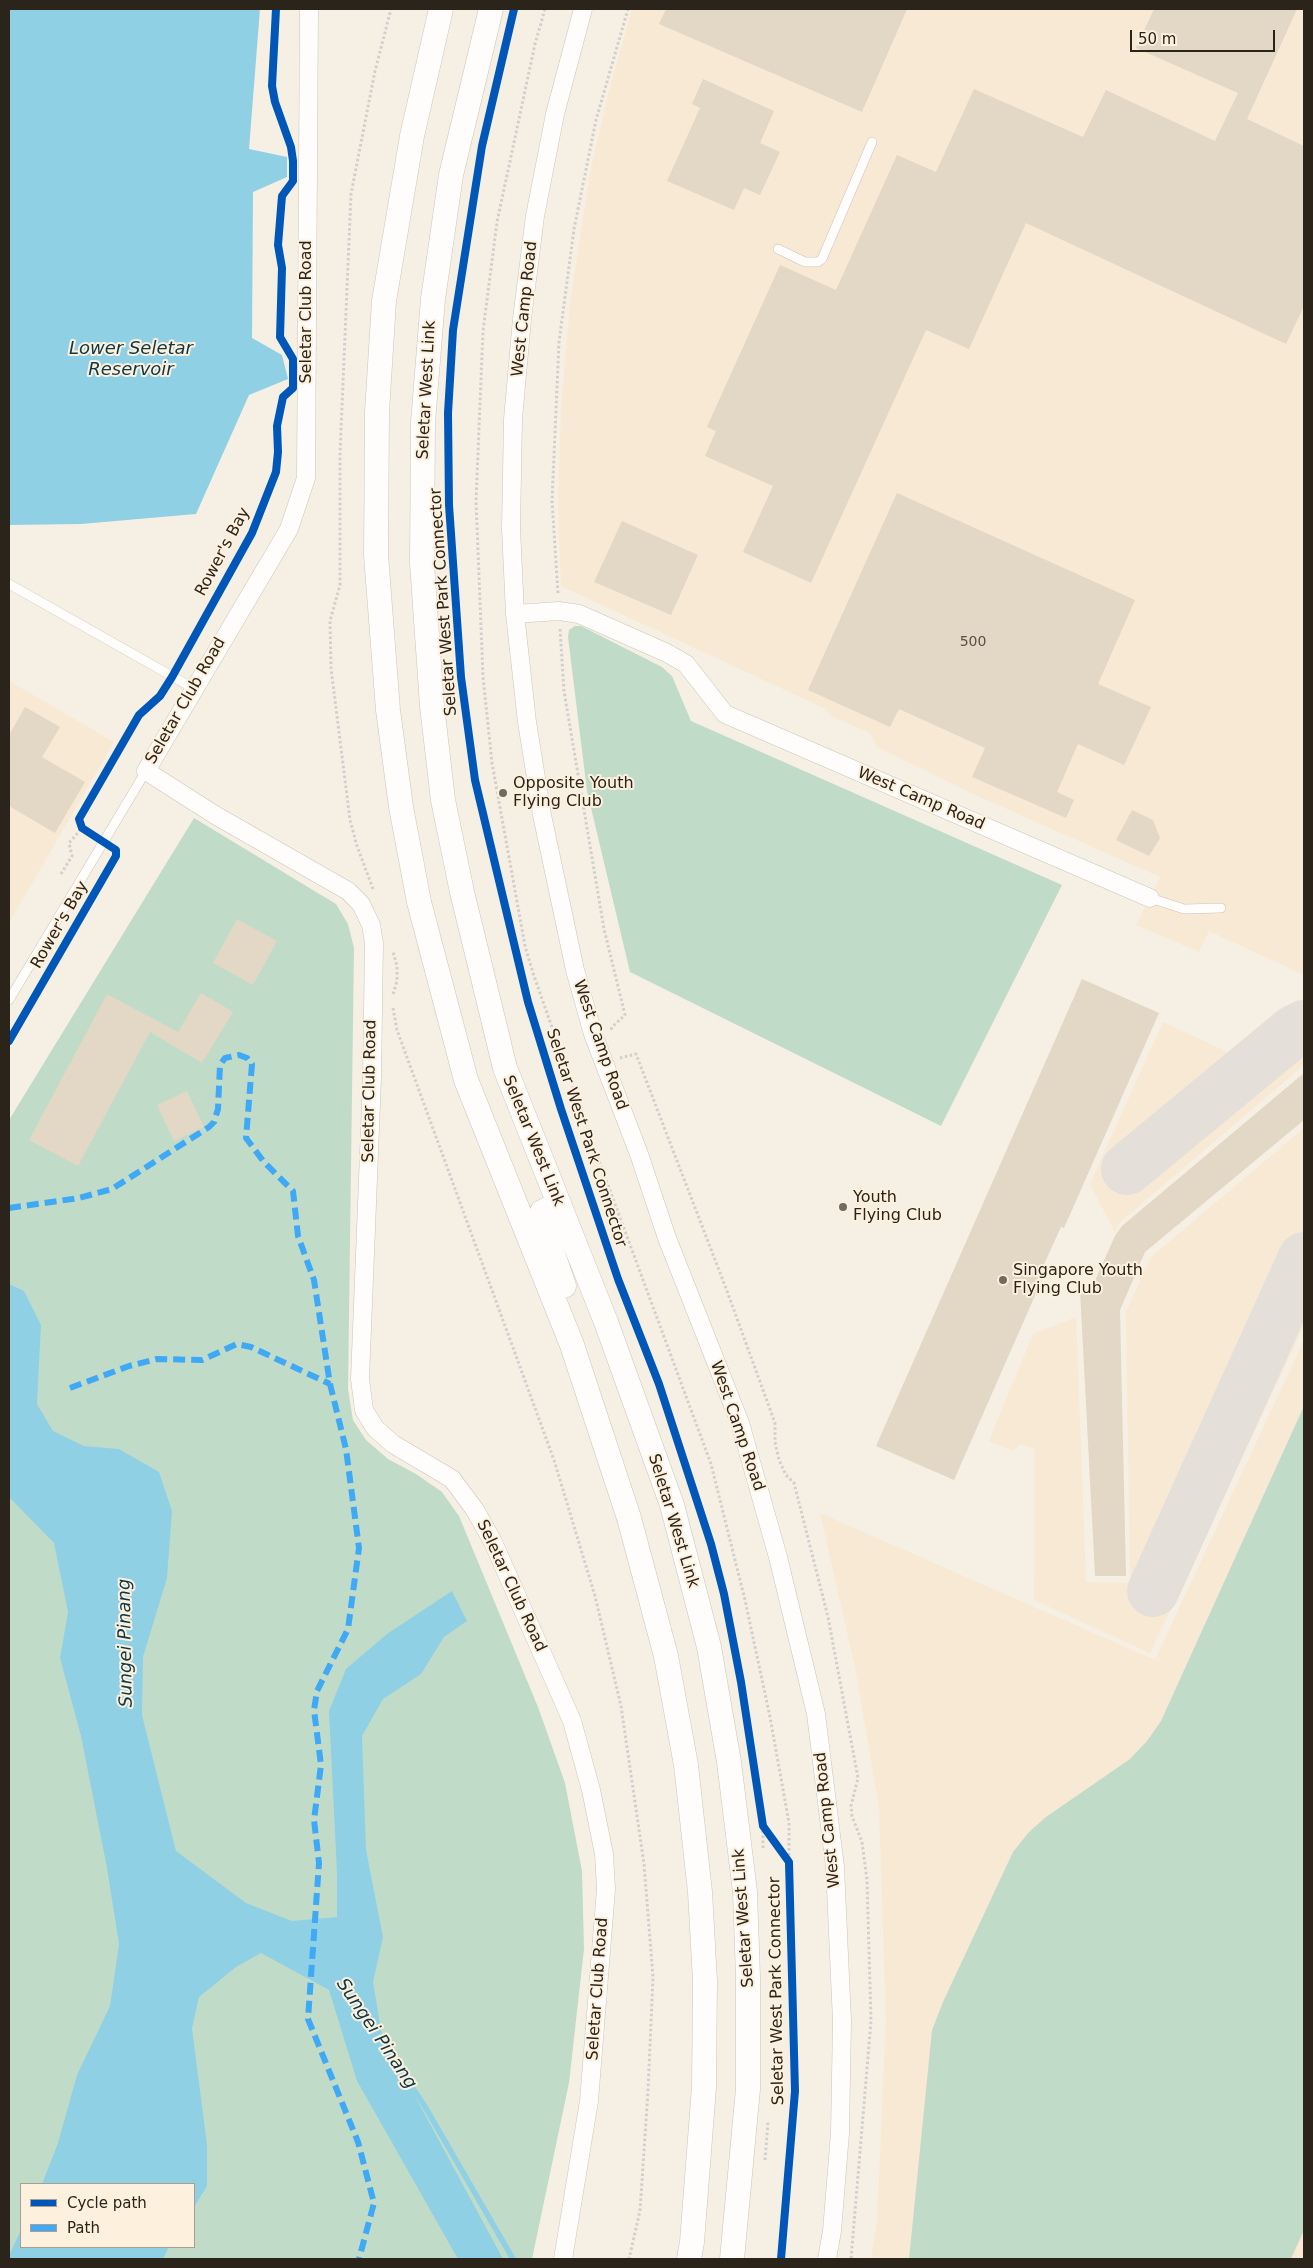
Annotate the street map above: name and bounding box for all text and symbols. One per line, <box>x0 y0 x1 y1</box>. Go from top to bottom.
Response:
scale bar <box>1133 20 1278 52</box>
text: 50 m <box>1138 30 1176 48</box>
street label: Seletar Club Road <box>297 240 317 384</box>
street label: West Camp Road <box>508 240 542 378</box>
street label: Seletar West Link <box>414 320 440 460</box>
water label: Lower Seletar Reservoir <box>69 338 193 380</box>
street label: Seletar West Park Connector <box>426 487 462 717</box>
street label: Rower's Bay <box>192 504 254 600</box>
street label: Seletar Club Road <box>142 634 230 768</box>
house number: 500 <box>960 634 986 650</box>
street label: West Camp Road <box>854 764 988 834</box>
place label: Opposite Youth Flying Club <box>513 774 634 812</box>
marker: Opposite Youth Flying Club <box>497 787 509 799</box>
street label: Rower's Bay <box>27 878 93 972</box>
street label: West Camp Road <box>569 977 631 1113</box>
street label: Seletar Club Road <box>359 1019 381 1163</box>
street label: Seletar West Park Connector <box>542 1026 630 1250</box>
street label: Seletar West Link <box>498 1073 568 1209</box>
place label: Youth Flying Club <box>853 1188 942 1226</box>
marker: Youth Flying Club <box>837 1201 849 1213</box>
place label: Singapore Youth Flying Club <box>1013 1261 1143 1299</box>
marker: Singapore Youth Flying Club <box>997 1274 1009 1286</box>
street label: West Camp Road <box>706 1358 768 1494</box>
street label: Seletar West Link <box>643 1452 703 1590</box>
street label: Seletar Club Road <box>472 1517 550 1655</box>
water label: Sungei Pinang <box>114 1579 138 1707</box>
street label: West Camp Road <box>811 1751 845 1889</box>
street label: Seletar West Link <box>730 1848 758 1988</box>
street label: Seletar West Park Connector <box>765 1877 789 2105</box>
street label: Seletar Club Road <box>583 1917 613 2061</box>
water label: Sungei Pinang <box>331 1975 421 2093</box>
legend <box>20 2183 195 2248</box>
text: Cycle path <box>67 2194 147 2212</box>
text: Path <box>67 2219 100 2237</box>

